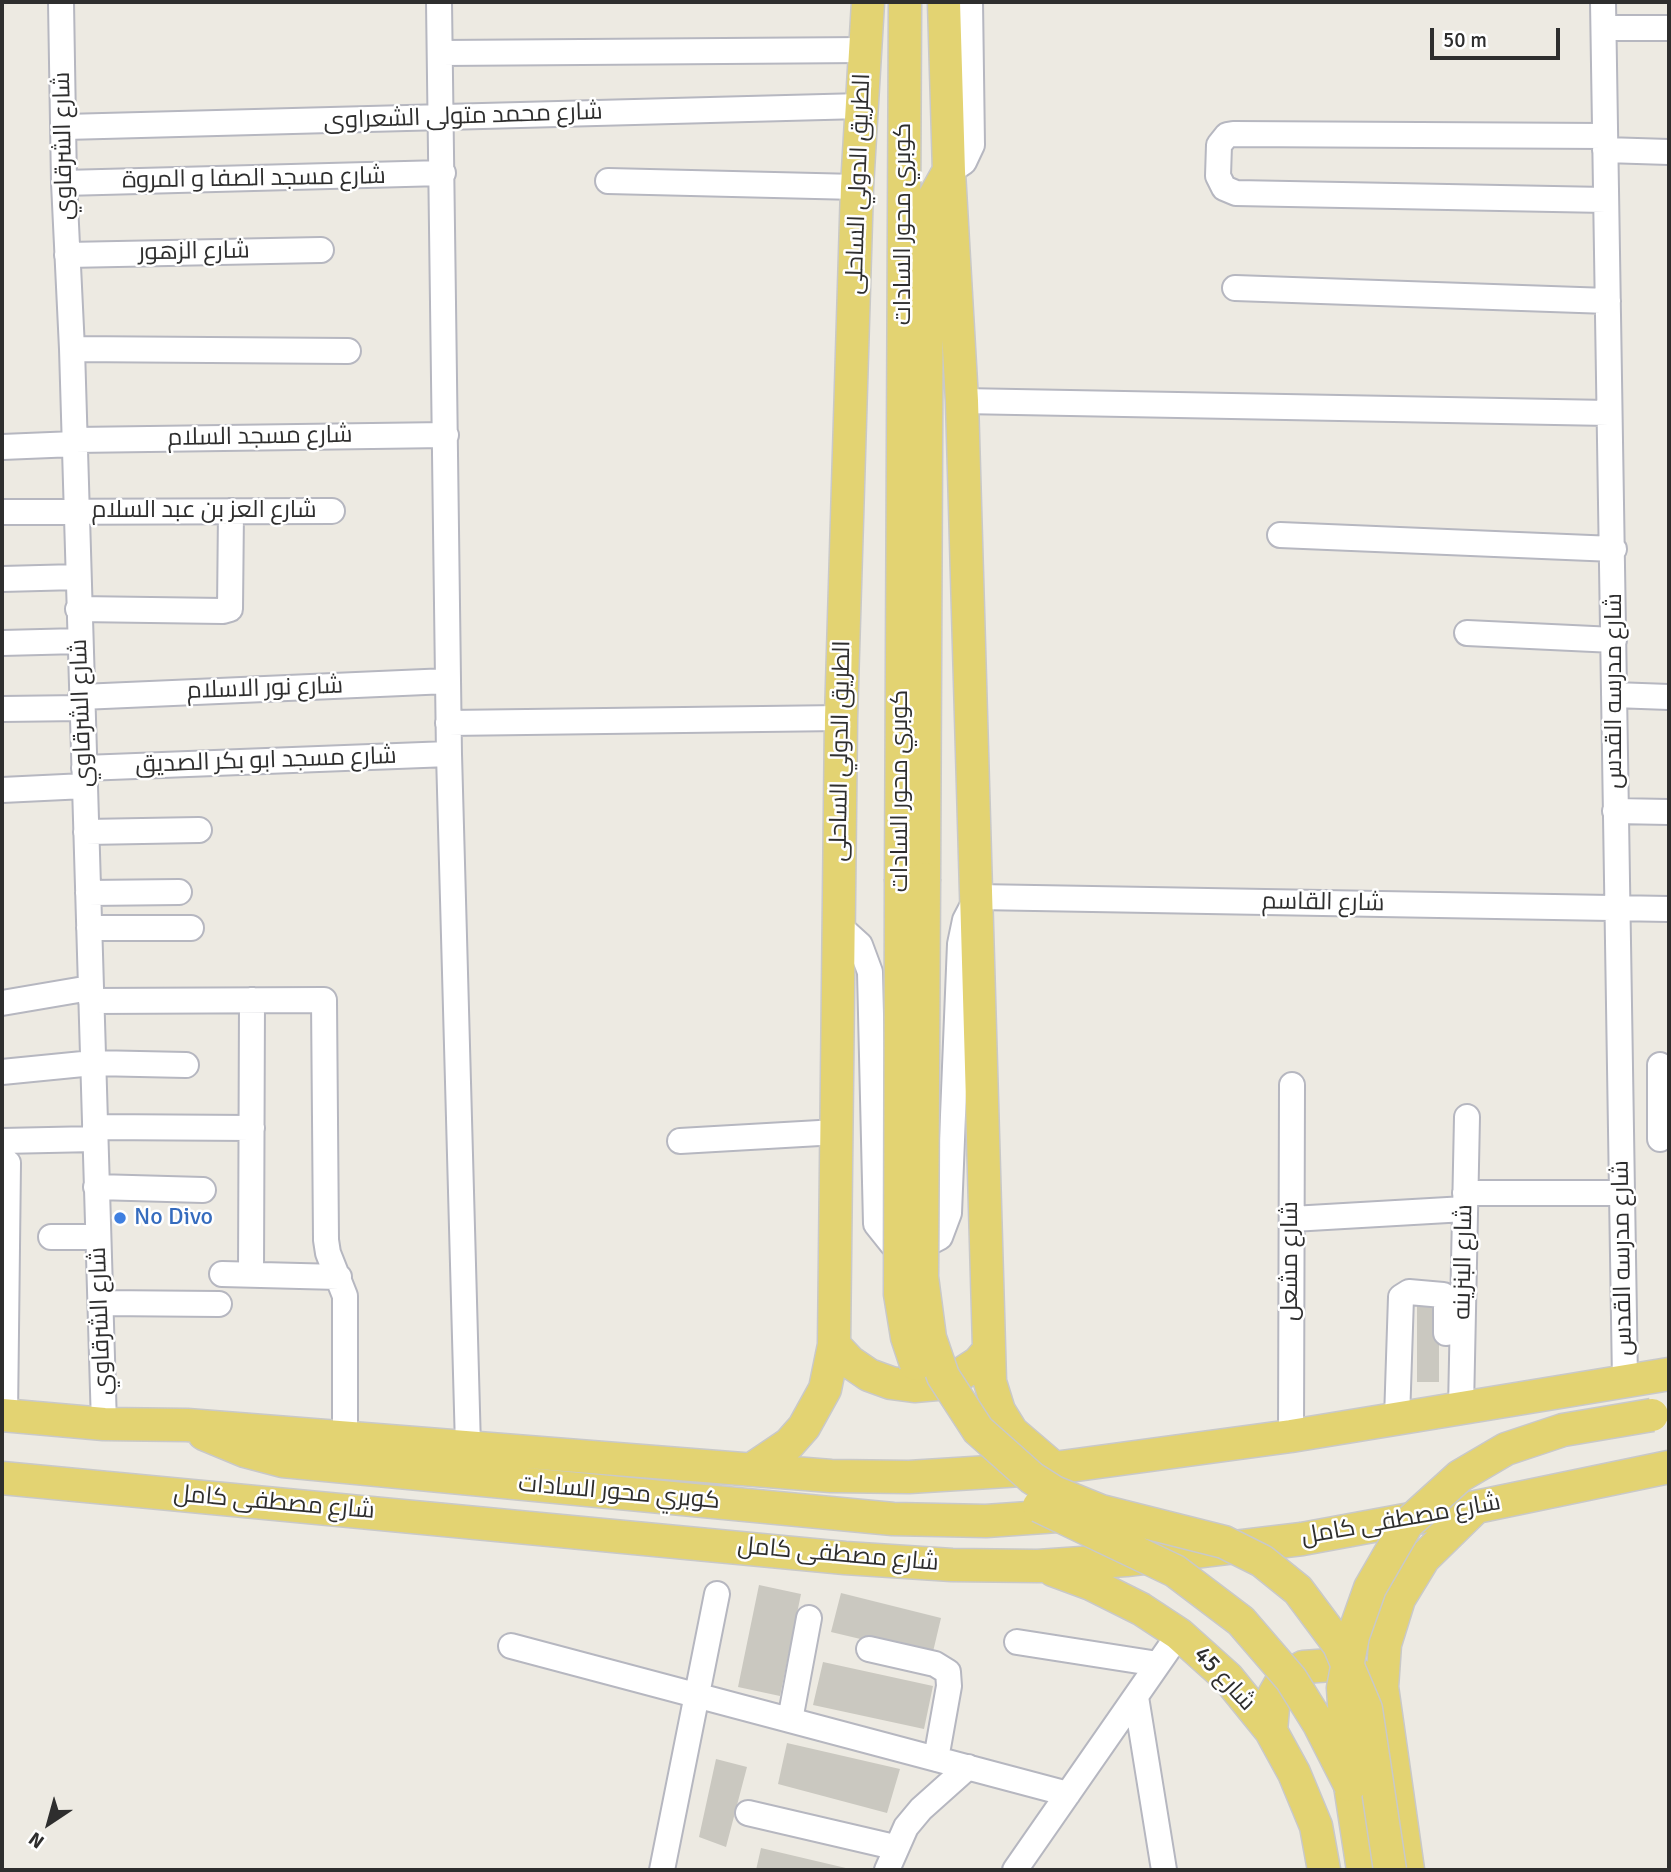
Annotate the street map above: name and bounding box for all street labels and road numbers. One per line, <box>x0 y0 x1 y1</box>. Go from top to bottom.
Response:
street label: شارع الشرقاوي <box>48 72 80 220</box>
street label: الطريق الدولي الساحلى <box>841 73 877 295</box>
street label: شارع محمد متولى الشعراوى <box>323 98 603 136</box>
street label: كوبري محور السادات <box>890 123 918 325</box>
street label: شارع مسجد الصفا و المروة <box>122 162 386 196</box>
street label: شارع الزهور <box>138 237 250 267</box>
street label: شارع مسجد السلام <box>167 421 353 453</box>
street label: شارع العز بن عبد السلام <box>91 497 317 525</box>
street label: شارع مدرسه القدس <box>1601 593 1629 789</box>
street label: شارع الشرقاوي <box>65 638 99 788</box>
street label: الطريق الدولي الساحلى <box>825 640 857 862</box>
street label: شارع نور الاسلام <box>186 672 344 706</box>
street label: كوبري محور السادات <box>887 690 915 892</box>
street label: شارع مسجد ابو بكر الصديق <box>135 742 397 780</box>
street label: شارع القاسم <box>1261 888 1385 918</box>
street label: شارع مدرسه القدس <box>1607 1160 1639 1356</box>
street label: شارع مشعل <box>1277 1201 1305 1321</box>
street label: شارع البنزينه <box>1449 1204 1479 1320</box>
street label: شارع الشرقاوي <box>84 1246 118 1396</box>
street label: كوبري محور السادات <box>517 1470 721 1516</box>
street label: شارع مصطفى كامل <box>172 1480 376 1526</box>
street label: شارع مصطفى كامل <box>1299 1488 1503 1552</box>
street label: شارع مصطفى كامل <box>736 1532 940 1578</box>
street label: شارع 45 <box>1187 1641 1261 1717</box>

